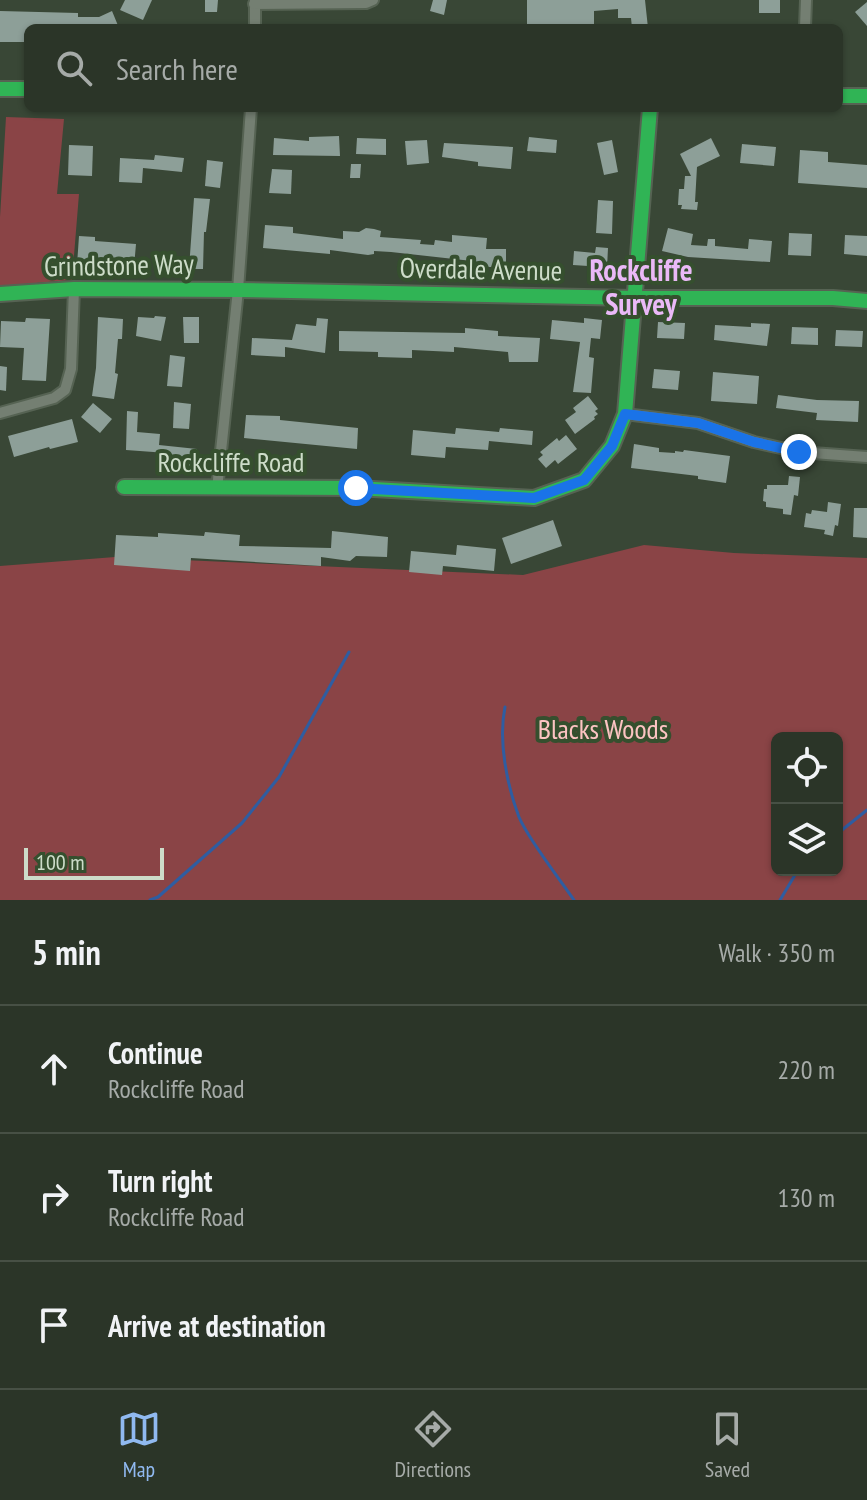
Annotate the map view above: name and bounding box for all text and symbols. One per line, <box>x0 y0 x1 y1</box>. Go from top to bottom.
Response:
search box <box>24 24 843 112</box>
icon: search <box>52 46 96 90</box>
text: Search here <box>116 49 238 88</box>
street label: Grindstone Way <box>44 245 195 284</box>
street label: Overdale Avenue <box>399 249 563 288</box>
district label: Rockcliffe Survey <box>589 250 693 323</box>
route end <box>781 434 817 470</box>
street label: Rockcliffe Road <box>157 443 305 480</box>
route start <box>338 470 374 506</box>
park label: Blacks Woods <box>538 710 668 747</box>
map controls <box>771 732 843 876</box>
button: locate <box>771 732 843 804</box>
button: layers <box>771 804 843 876</box>
scale bar <box>24 844 164 880</box>
text: 100 m <box>36 848 85 876</box>
text: 5 min <box>32 930 101 974</box>
text: Walk · 350 m <box>718 936 835 969</box>
text: Continue <box>108 1033 203 1072</box>
icon: ahead <box>32 1047 76 1091</box>
text: 220 m <box>777 1053 835 1086</box>
text: Rockcliffe Road <box>108 1072 245 1105</box>
text: Turn right <box>108 1161 212 1200</box>
icon: right <box>32 1175 76 1219</box>
text: 130 m <box>777 1181 835 1214</box>
text: Rockcliffe Road <box>108 1200 245 1233</box>
icon: arrive <box>32 1303 76 1347</box>
text: Arrive at destination <box>108 1306 326 1345</box>
tab: Map <box>117 1407 161 1483</box>
tab: Directions <box>395 1407 471 1483</box>
tab: Saved <box>705 1407 750 1483</box>

